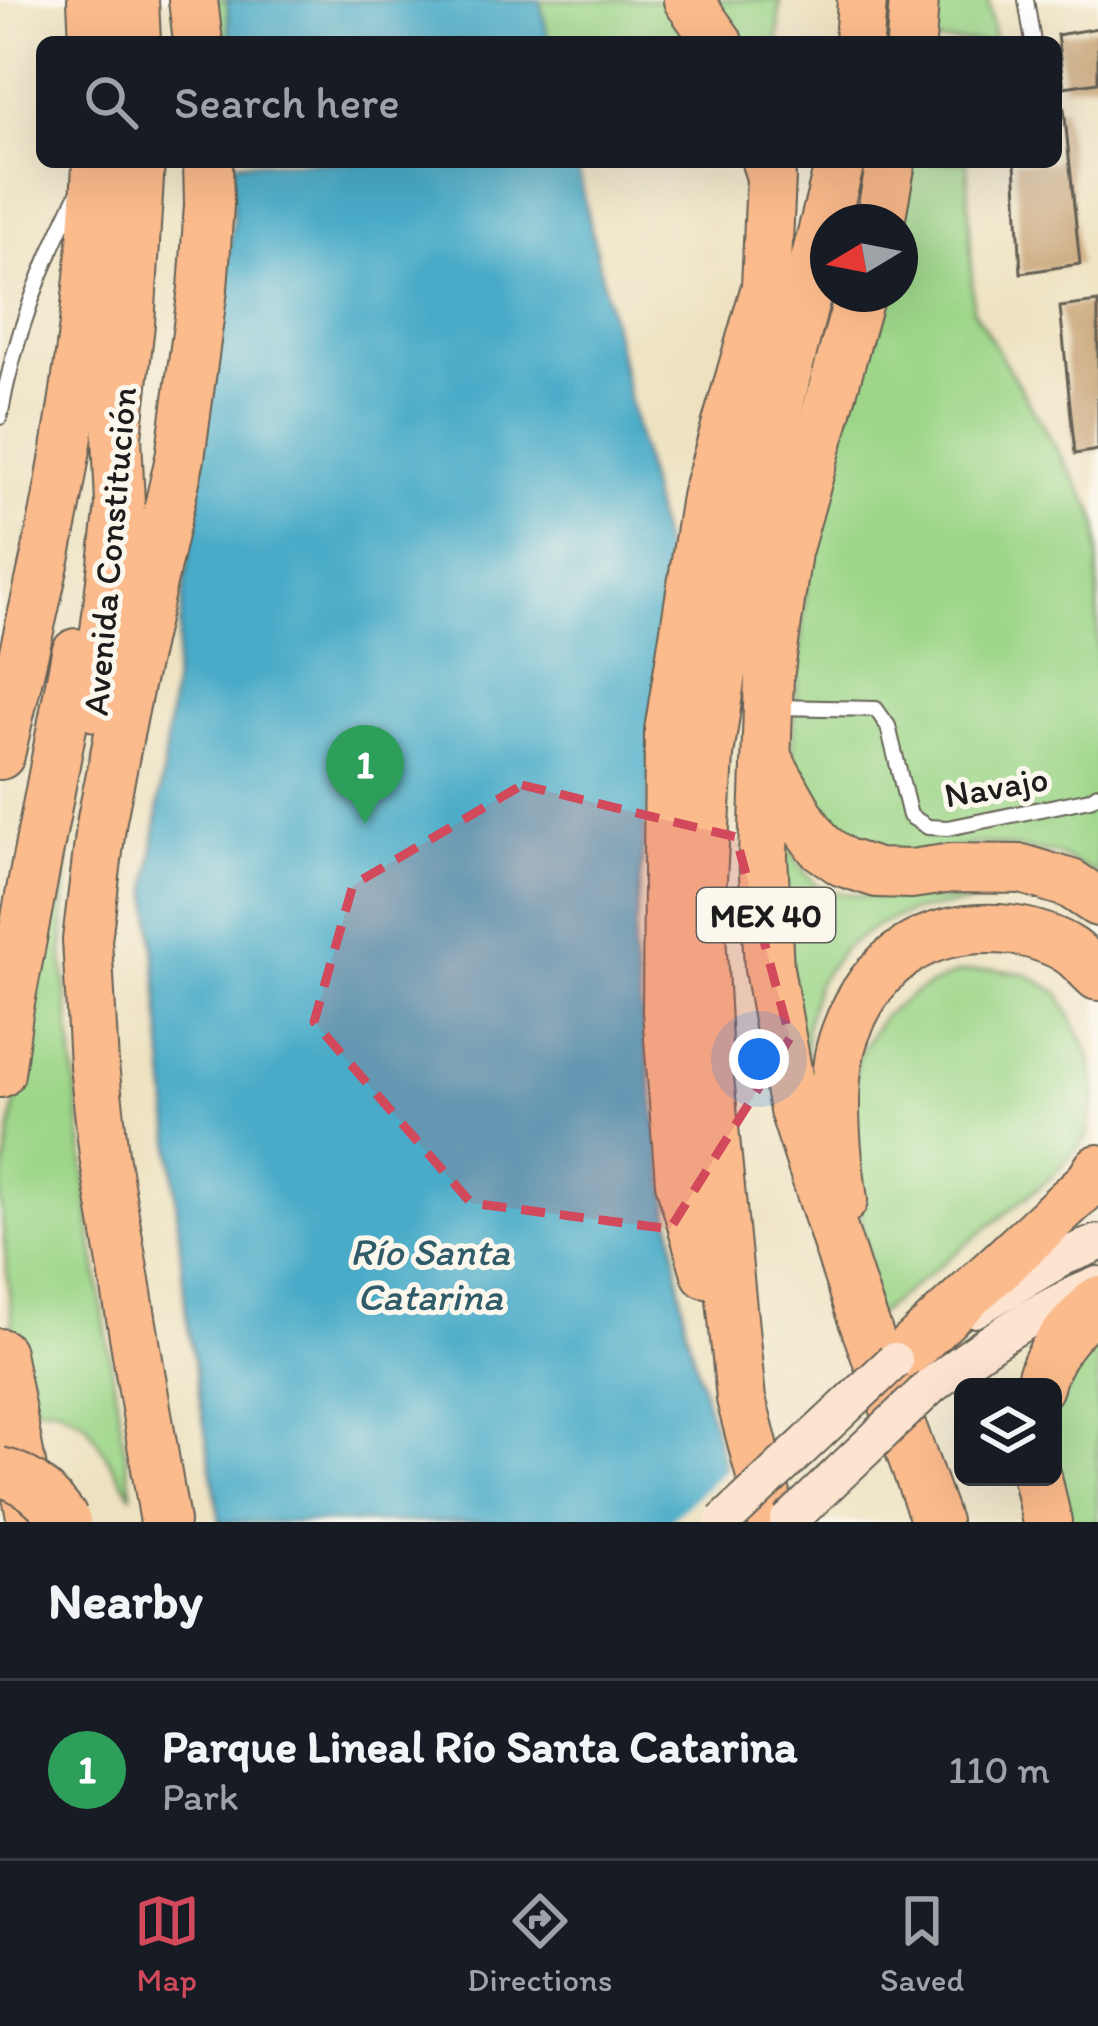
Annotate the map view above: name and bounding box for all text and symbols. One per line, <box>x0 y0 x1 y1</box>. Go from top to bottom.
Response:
search box <box>36 36 1062 168</box>
icon: search <box>78 69 144 135</box>
text: Search here <box>174 75 400 129</box>
north arrow <box>810 204 918 312</box>
street label: Avenida Constitución <box>74 385 145 717</box>
pin: 1 <box>326 725 404 824</box>
street label: Navajo <box>941 756 1051 817</box>
road number: MEX 40 <box>697 888 835 942</box>
your location <box>729 1029 789 1089</box>
water label: Río Santa Catarina <box>350 1228 511 1320</box>
map controls <box>954 1378 1062 1486</box>
button: layers <box>954 1378 1062 1486</box>
text: Nearby <box>48 1570 203 1631</box>
text: Parque Lineal Río Santa Catarina <box>162 1719 798 1773</box>
text: 1 <box>78 1746 96 1793</box>
text: 110 m <box>948 1746 1050 1793</box>
text: Park <box>162 1773 239 1820</box>
tab: Map <box>134 1888 200 1999</box>
tab: Directions <box>467 1888 612 1999</box>
tab: Saved <box>880 1888 964 1999</box>

